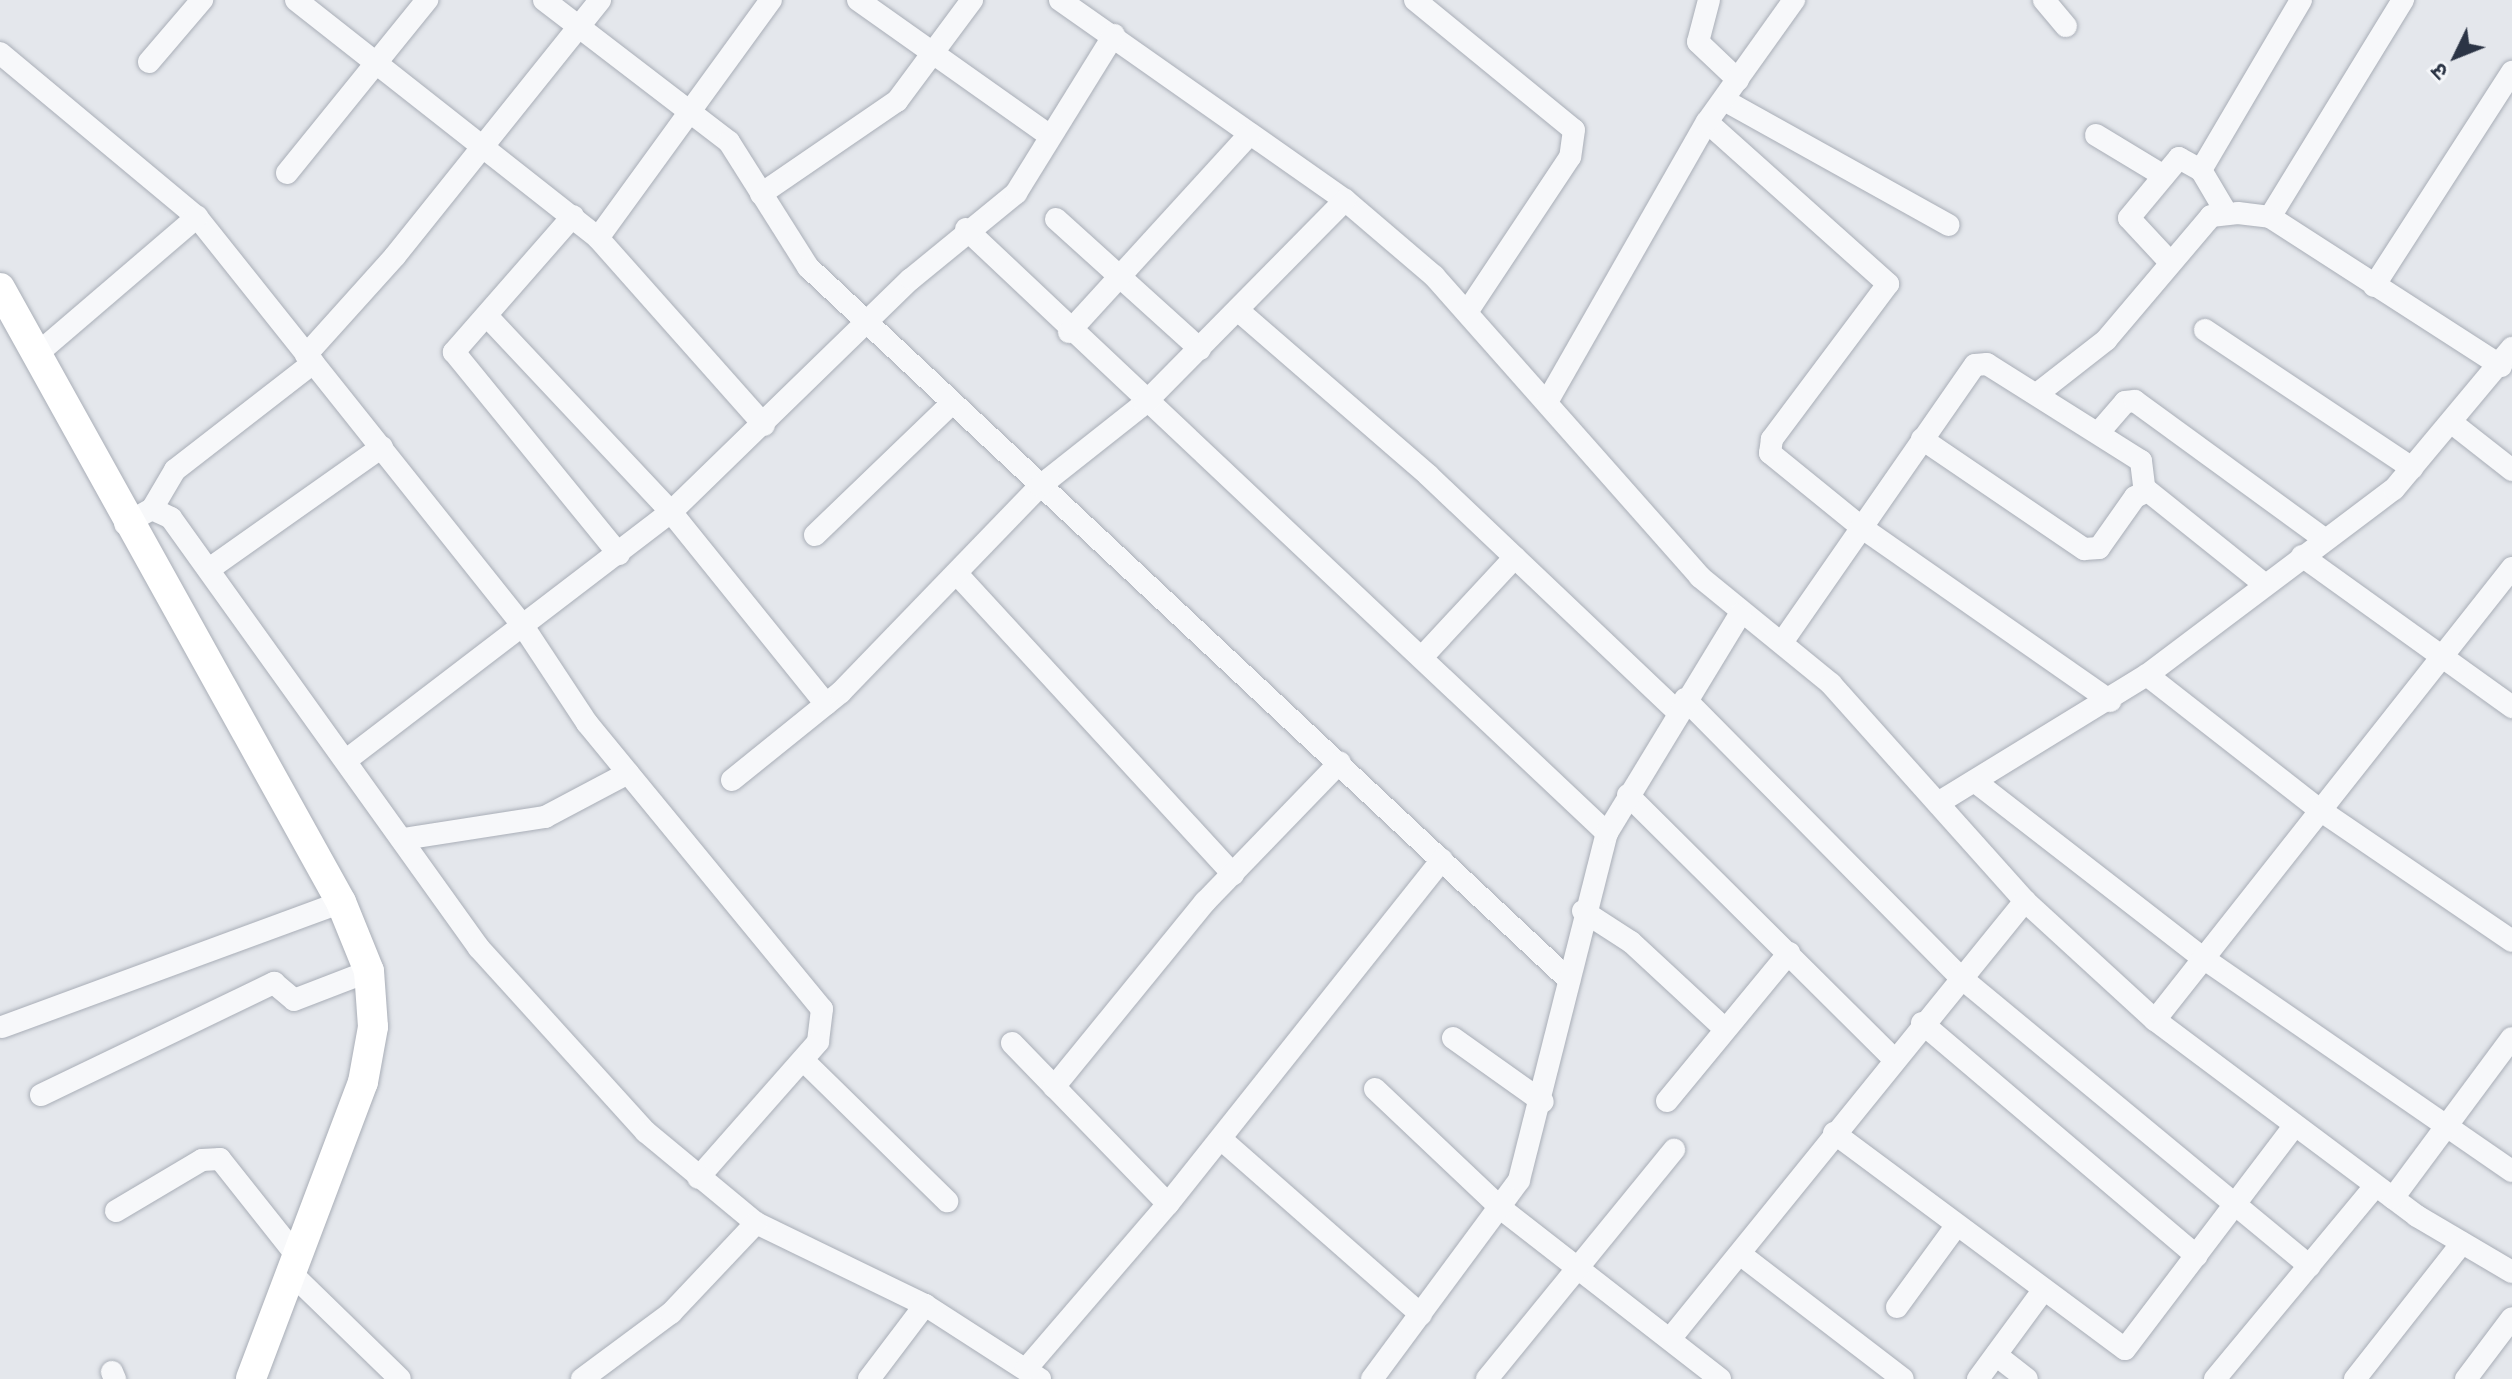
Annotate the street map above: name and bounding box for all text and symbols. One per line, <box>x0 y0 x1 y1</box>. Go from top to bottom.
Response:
north arrow <box>2416 16 2496 96</box>
text: उ <box>2423 57 2454 87</box>

